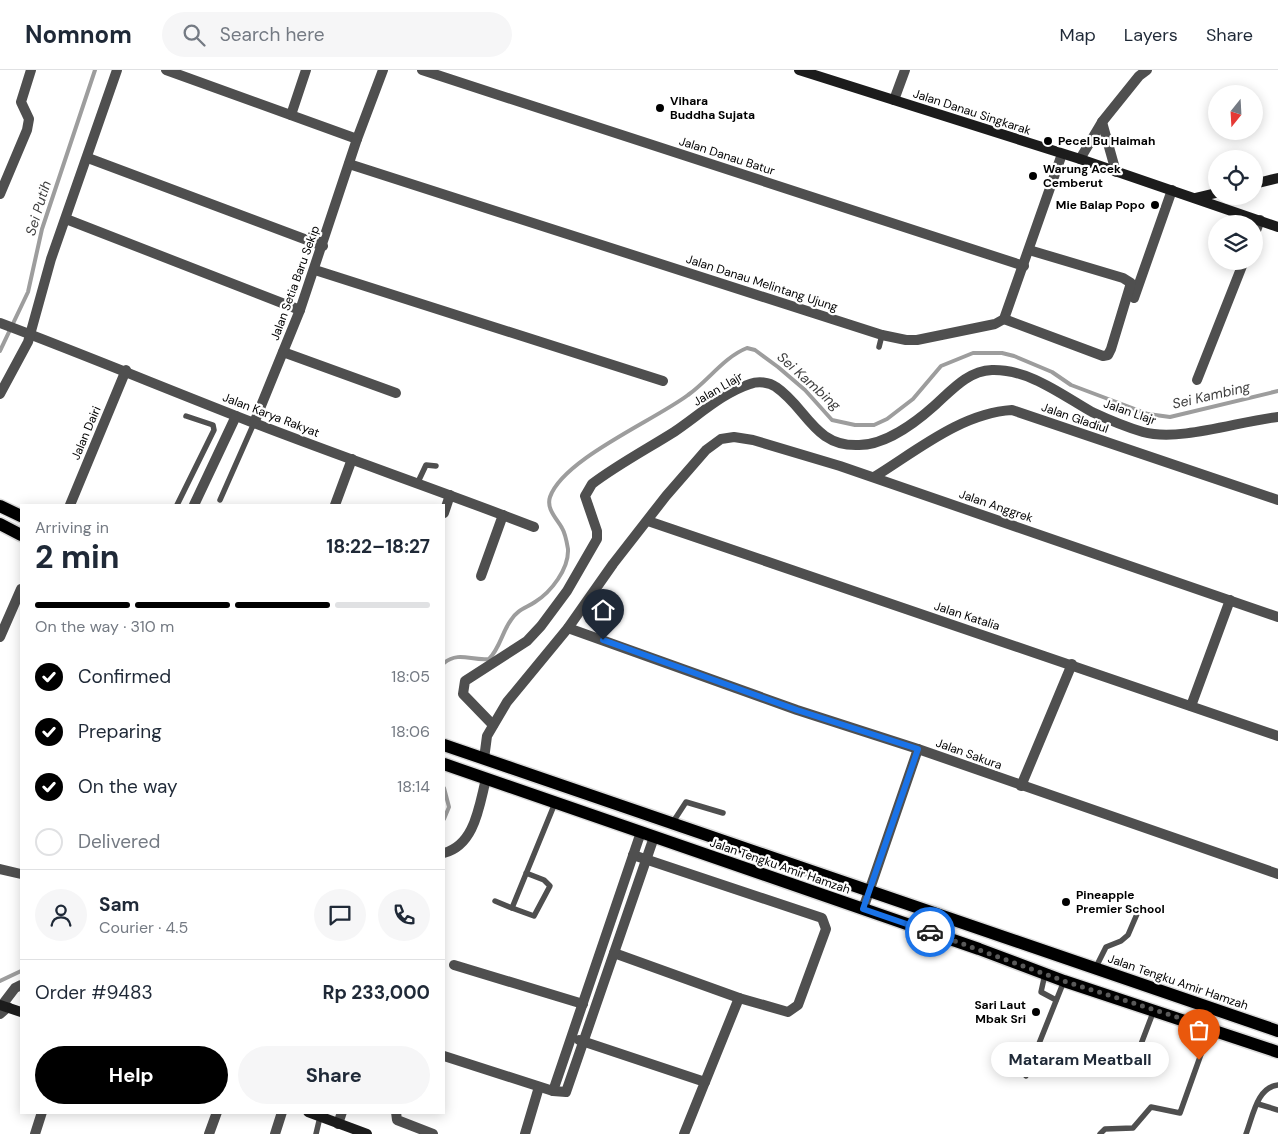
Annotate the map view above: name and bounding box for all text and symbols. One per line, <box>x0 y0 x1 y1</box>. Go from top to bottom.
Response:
search box <box>162 12 512 57</box>
text: Nomnom <box>25 19 132 50</box>
icon: search <box>180 21 208 49</box>
text: Search here <box>220 22 325 47</box>
text: Map <box>1060 23 1096 47</box>
text: Layers <box>1124 23 1178 47</box>
text: Share <box>1206 23 1253 47</box>
street label: Jalan Danau Singkarak <box>911 85 1033 139</box>
north arrow <box>1208 85 1262 140</box>
map controls <box>1208 85 1263 270</box>
place label: Vihara Buddha Sujata <box>670 93 755 123</box>
marker: Vihara Buddha Sujata <box>654 102 666 114</box>
street label: Jalan Danau Batur <box>677 133 777 179</box>
place label: Pecel Bu Haimah <box>1058 133 1155 149</box>
marker: Pecel Bu Haimah <box>1042 135 1054 147</box>
button: locate <box>1208 150 1263 205</box>
place label: Warung Acek Cemberut <box>1043 161 1121 191</box>
marker: Warung Acek Cemberut <box>1027 170 1039 182</box>
water label: Sei Putih <box>21 178 55 238</box>
place label: Mie Balap Popo <box>1056 197 1145 213</box>
marker: Mie Balap Popo <box>1149 199 1161 211</box>
button: layers <box>1208 215 1263 270</box>
street label: Jalan Setia Baru Sekip <box>267 223 323 343</box>
street label: Jalan Danau Melintang Ujung <box>684 251 840 315</box>
water label: Sei Kambing <box>773 348 845 414</box>
street label: Jalan Llajr <box>690 368 746 410</box>
water label: Sei Kambing <box>1170 377 1252 413</box>
street label: Jalan Karya Rakyat <box>220 389 322 441</box>
street label: Jalan Llajr <box>1102 396 1159 429</box>
street label: Jalan Gladiul <box>1039 399 1111 437</box>
street label: Jalan Dairi <box>68 404 105 462</box>
street label: Jalan Anggrek <box>957 486 1035 526</box>
text: Arriving in <box>35 517 109 538</box>
text: 18:22–18:27 <box>326 534 430 559</box>
text: 2 min <box>35 536 120 578</box>
pin <box>582 589 624 640</box>
icon: home <box>589 596 617 624</box>
street label: Jalan Katalia <box>932 598 1002 634</box>
text: On the way · 310 m <box>35 616 174 637</box>
icon: check <box>35 663 63 691</box>
text: Confirmed <box>78 664 171 689</box>
text: 18:05 <box>391 666 430 687</box>
icon: check <box>35 718 63 746</box>
text: Preparing <box>78 719 162 744</box>
text: 18:06 <box>391 721 430 742</box>
street label: Jalan Sakura <box>934 735 1004 773</box>
icon: check <box>35 773 63 801</box>
text: On the way <box>78 774 178 799</box>
text: 18:14 <box>397 776 430 797</box>
text: Delivered <box>78 829 160 854</box>
street label: Jalan Tengku Amir Hamzah <box>708 834 852 898</box>
place label: Pineapple Premier School <box>1076 887 1165 917</box>
button: person <box>35 889 87 941</box>
button: chat <box>314 889 366 941</box>
button: phone <box>378 889 430 941</box>
text: Sam <box>99 892 140 917</box>
marker: Pineapple Premier School <box>1060 896 1072 908</box>
courier <box>905 907 955 957</box>
text: Courier · 4.5 <box>99 917 188 938</box>
icon: car <box>916 918 944 946</box>
street label: Jalan Tengku Amir Hamzah <box>1106 950 1250 1014</box>
text: Order #9483 <box>35 980 153 1005</box>
text: Rp 233,000 <box>322 980 430 1005</box>
place label: Sari Laut Mbak Sri <box>974 997 1026 1027</box>
marker: Sari Laut Mbak Sri <box>1030 1006 1042 1018</box>
pin <box>1178 1009 1220 1060</box>
icon: bag <box>1185 1016 1213 1044</box>
callout: Mataram Meatball <box>992 1042 1169 1078</box>
button: Help <box>35 1046 228 1104</box>
button: Share <box>238 1046 430 1104</box>
text: Mataram Meatball <box>1009 1049 1151 1070</box>

